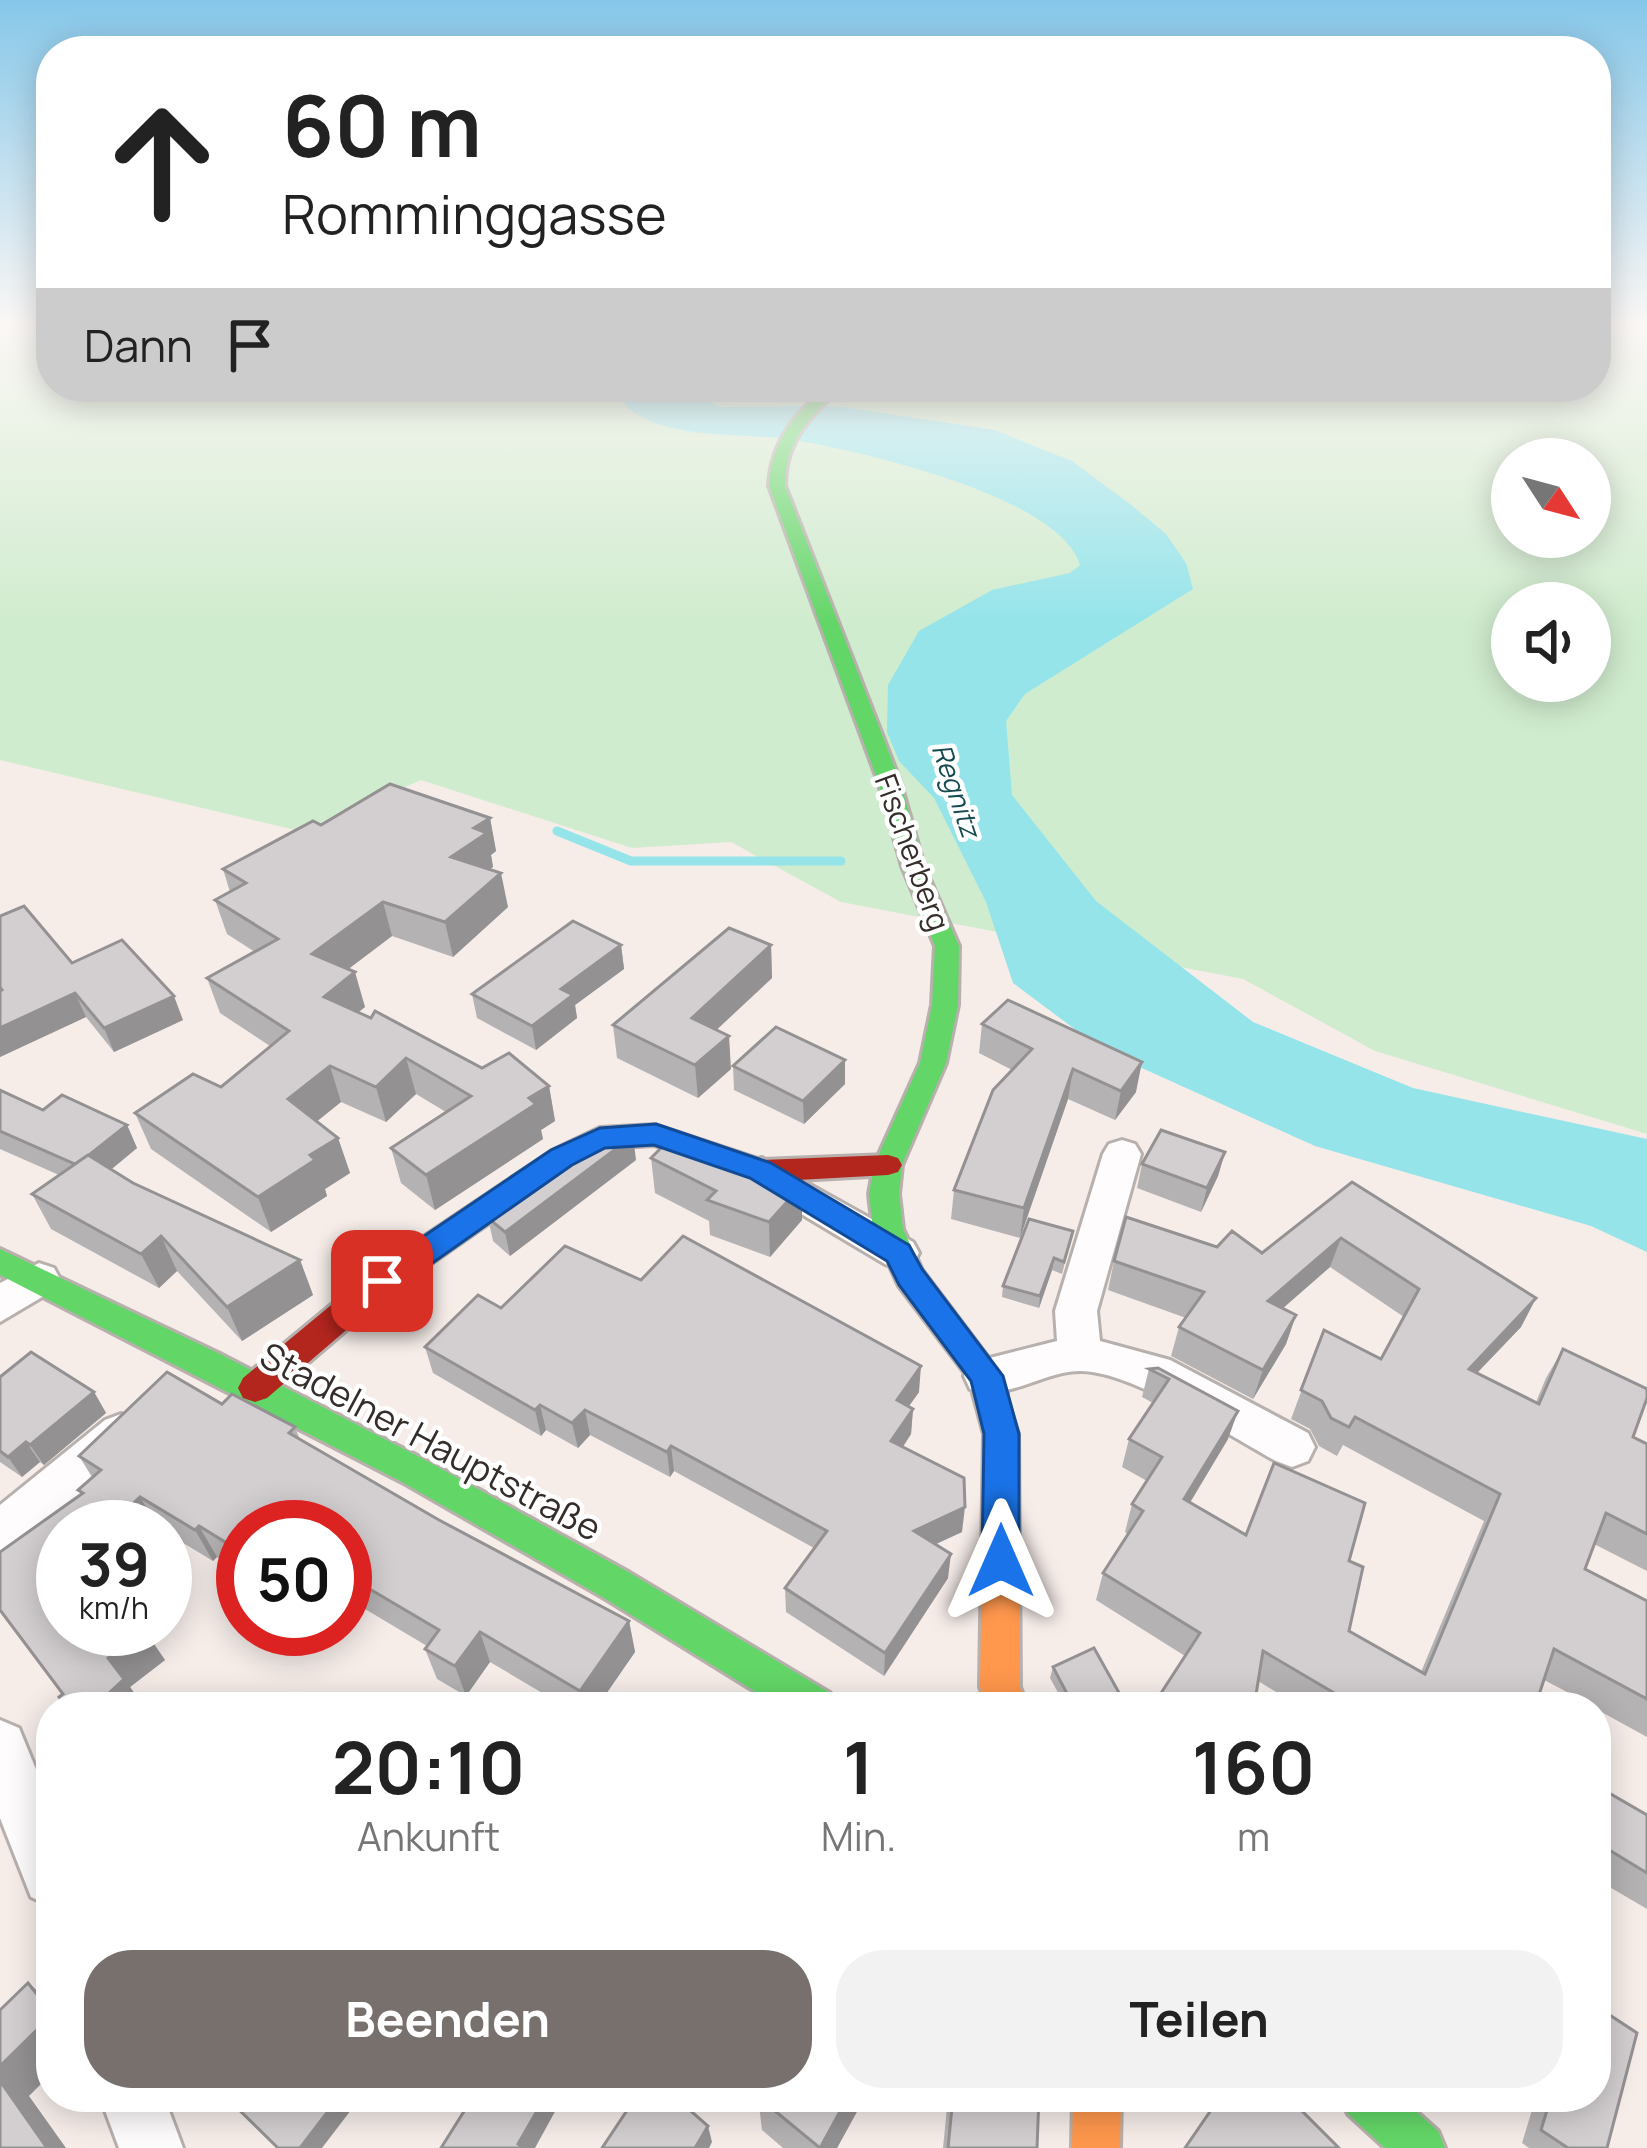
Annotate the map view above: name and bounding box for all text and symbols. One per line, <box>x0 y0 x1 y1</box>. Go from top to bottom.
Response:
text: 60 m <box>282 67 482 182</box>
icon: ahead <box>84 84 240 240</box>
text: Romminggasse <box>282 176 666 250</box>
icon: arrive <box>217 312 283 378</box>
text: Dann <box>84 314 193 376</box>
north arrow <box>1491 438 1611 558</box>
map controls <box>1491 438 1611 702</box>
button: sound <box>1491 582 1611 702</box>
water label: Regnitz <box>924 738 991 844</box>
street label: Fischerberg <box>866 768 960 936</box>
pin <box>331 1230 433 1332</box>
icon: arrive <box>349 1248 415 1314</box>
street label: Stadelner Hauptstraße <box>252 1330 610 1552</box>
position arrow <box>938 1498 1064 1624</box>
speed limit sign: 50 <box>216 1500 372 1656</box>
text: 39 <box>78 1522 150 1604</box>
text: km/h <box>79 1587 149 1628</box>
text: 20:10 <box>332 1717 525 1816</box>
text: 1 <box>843 1717 874 1816</box>
text: 160 <box>1192 1717 1315 1816</box>
text: Ankunft <box>357 1809 500 1863</box>
text: Min. <box>821 1809 896 1863</box>
text: m <box>1237 1809 1270 1863</box>
button: Beenden <box>84 1950 812 2088</box>
button: Teilen <box>836 1950 1563 2088</box>

